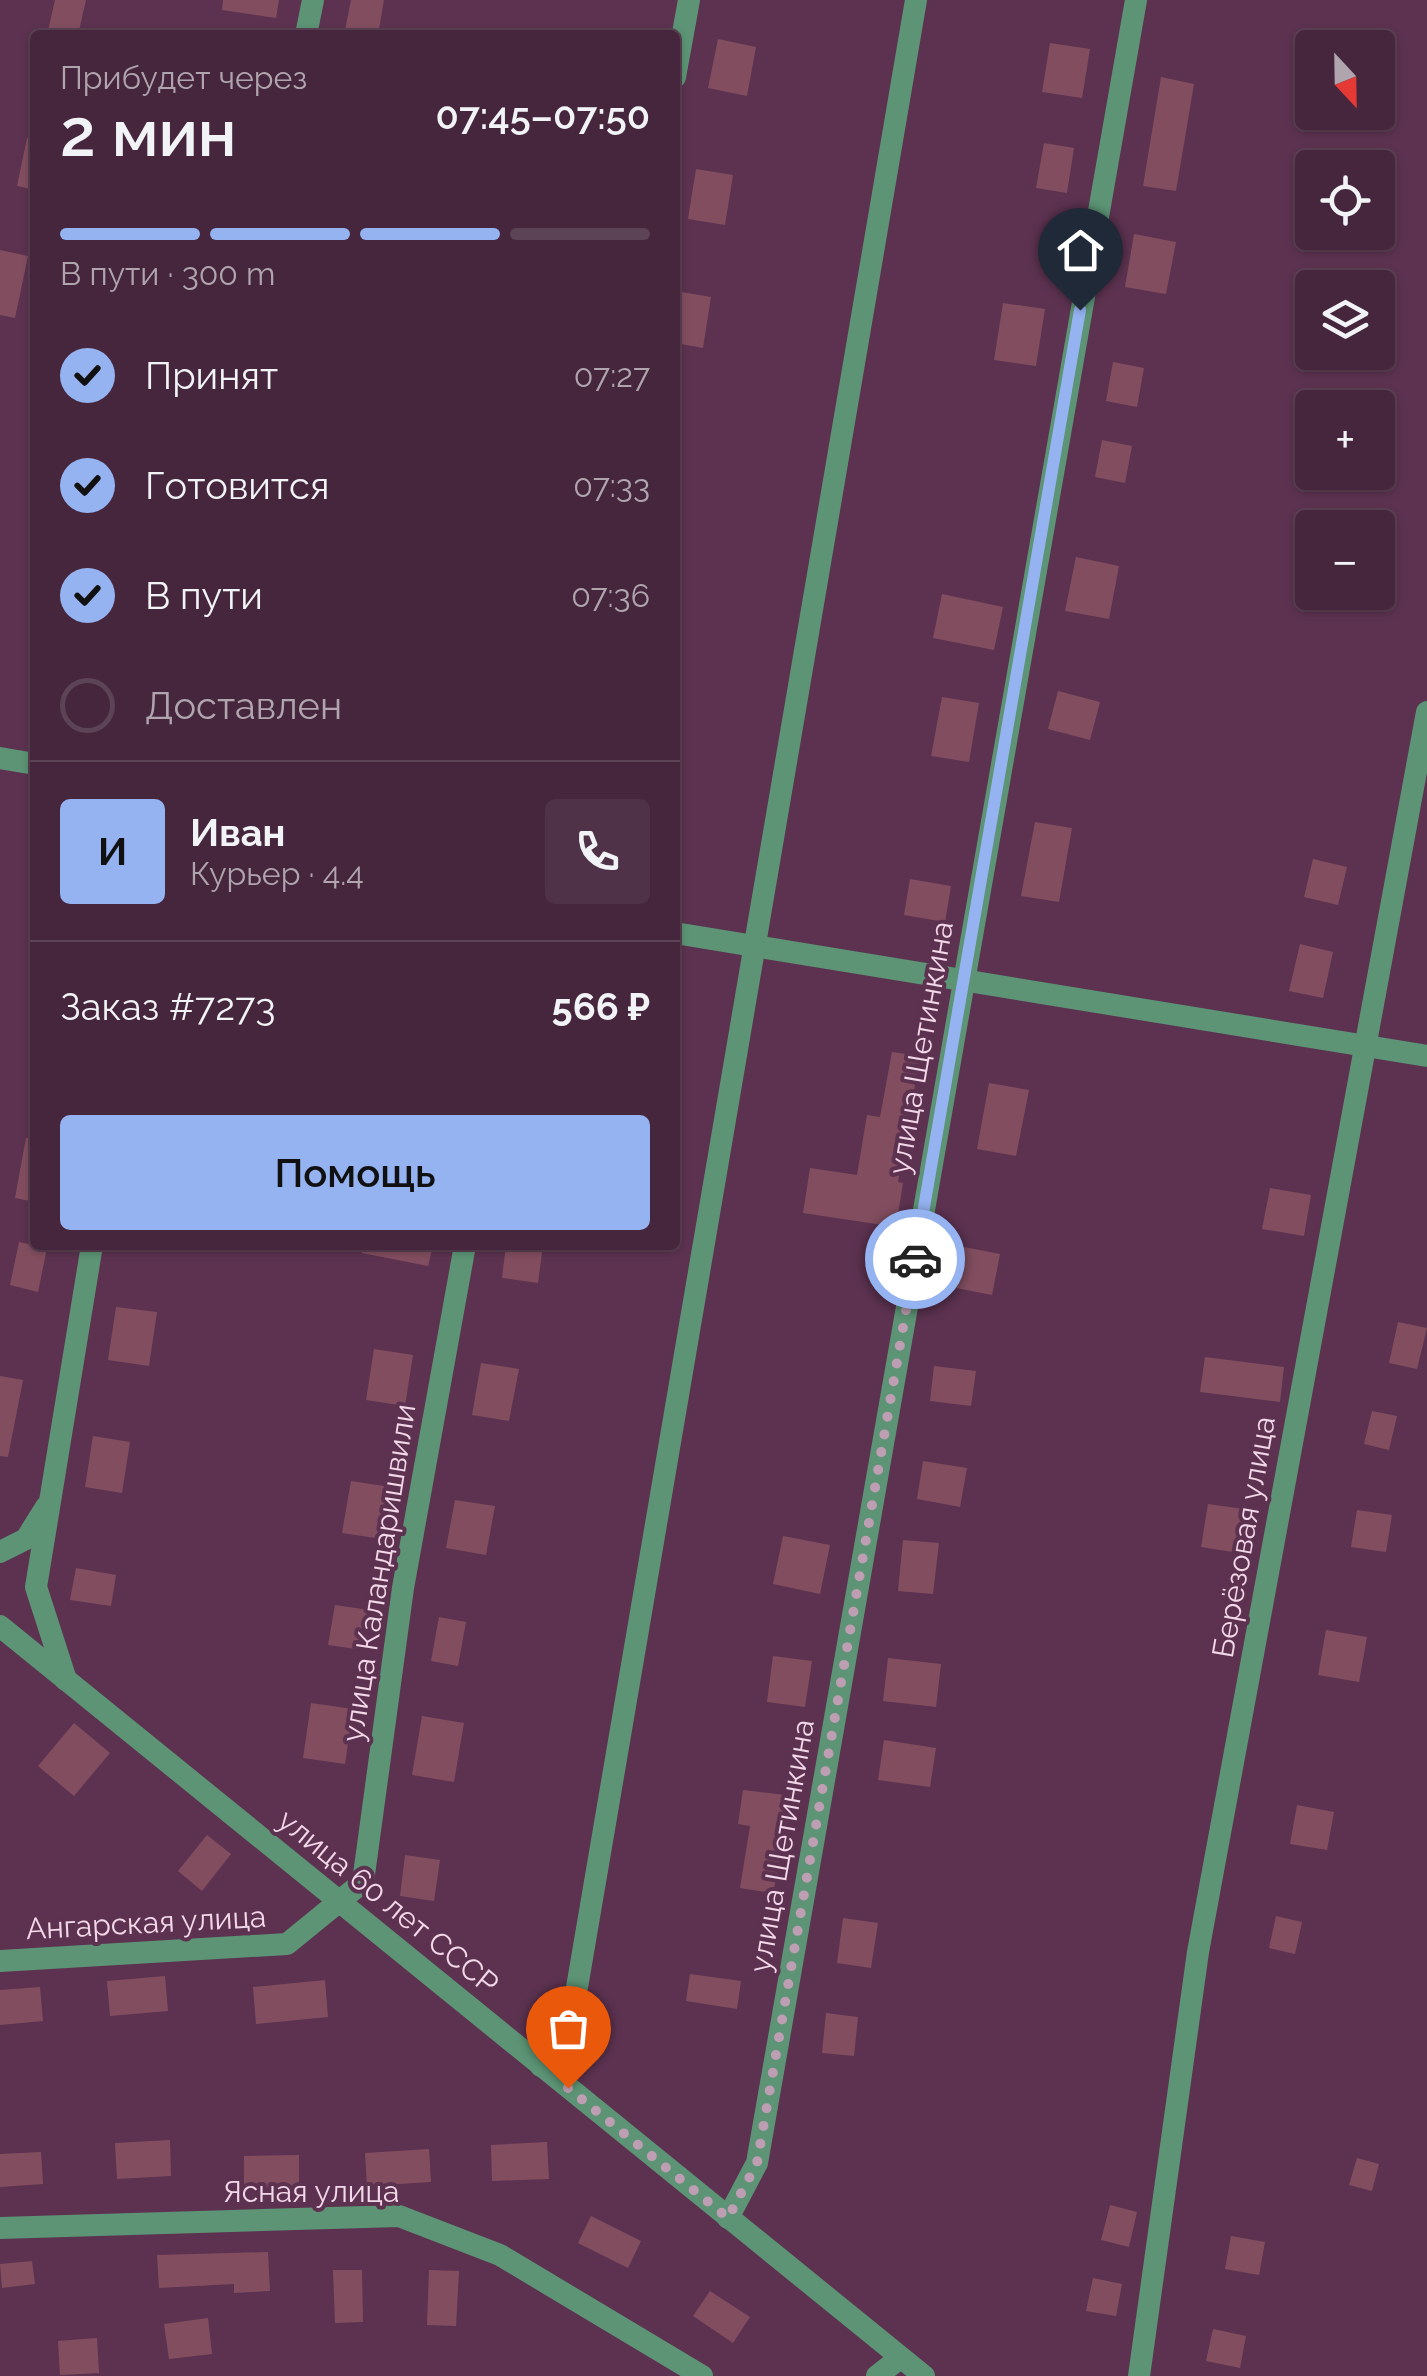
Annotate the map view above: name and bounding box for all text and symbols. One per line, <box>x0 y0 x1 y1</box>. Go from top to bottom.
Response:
north arrow <box>1295 30 1395 130</box>
map controls <box>1295 30 1395 610</box>
text: Прибудет через <box>60 59 307 96</box>
text: 07:45–07:50 <box>436 93 650 138</box>
text: 2 мин <box>60 95 237 171</box>
button: locate <box>1295 150 1395 250</box>
pin <box>1038 208 1123 311</box>
icon: home <box>1053 223 1108 278</box>
text: В пути · 300 m <box>60 255 275 292</box>
button: layers <box>1295 270 1395 370</box>
icon: check <box>60 348 115 403</box>
text: Принят <box>145 353 278 398</box>
text: 07:27 <box>574 357 650 394</box>
button: + <box>1295 390 1395 490</box>
icon: check <box>60 458 115 513</box>
text: Готовится <box>145 463 329 508</box>
text: 07:33 <box>573 467 650 504</box>
button: − <box>1295 510 1395 610</box>
icon: check <box>60 568 115 623</box>
text: В пути <box>145 573 263 618</box>
text: 07:36 <box>571 577 650 614</box>
text: Доставлен <box>145 683 342 728</box>
button: phone <box>545 799 650 904</box>
text: Иван <box>190 810 285 855</box>
text: И <box>98 829 127 874</box>
text: Курьер · 4.4 <box>190 855 364 892</box>
street label: улица Щетинкина <box>881 918 960 1177</box>
text: Заказ #7273 <box>60 984 276 1029</box>
text: 566 ₽ <box>552 984 650 1029</box>
button: Помощь <box>60 1115 650 1230</box>
courier <box>865 1209 965 1309</box>
icon: car <box>888 1232 943 1287</box>
street label: улица Каландаришвили <box>335 1401 423 1744</box>
street label: Берёзовая улица <box>1205 1413 1282 1660</box>
street label: улица Щетинкина <box>742 1716 821 1975</box>
street label: улица 60 лет СССР <box>271 1802 505 2001</box>
street label: Ангарская улица <box>25 1899 267 1946</box>
pin <box>526 1986 611 2089</box>
icon: bag <box>541 2001 596 2056</box>
street label: Ясная улица <box>223 2174 399 2209</box>

